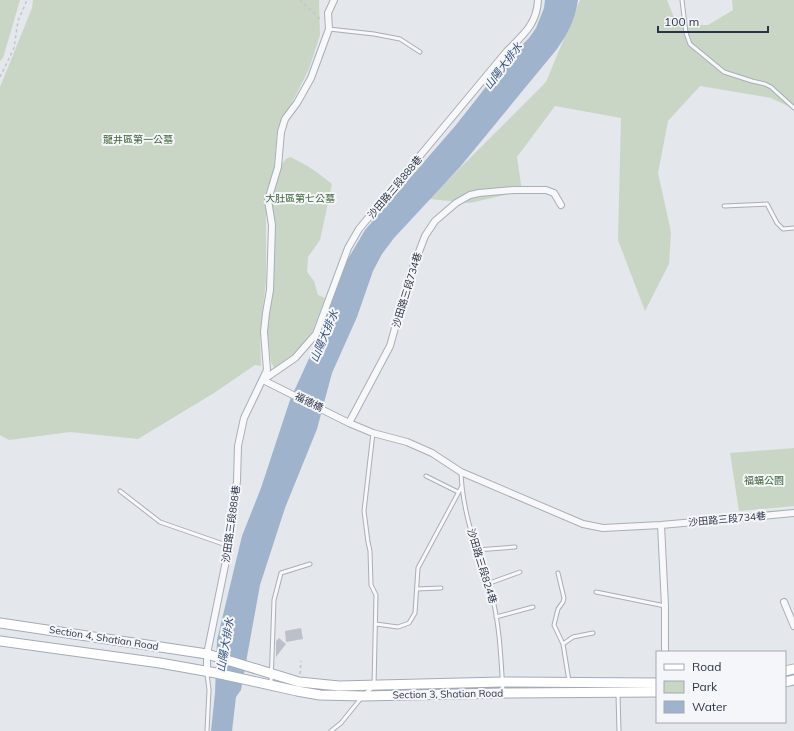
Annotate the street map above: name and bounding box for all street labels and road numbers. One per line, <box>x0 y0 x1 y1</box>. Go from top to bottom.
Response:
street label: 沙田路三段888巷 <box>365 153 425 221</box>
street label: 沙田路三段734巷 <box>389 251 425 329</box>
street label: 福德橋 <box>293 390 325 414</box>
street label: 沙田路三段888巷 <box>219 484 243 564</box>
street label: 沙田路三段734巷 <box>688 509 766 529</box>
street label: 沙田路三段824巷 <box>464 527 500 605</box>
street label: Section 4, Shatian Road <box>48 623 160 653</box>
street label: Section 3, Shatian Road <box>393 687 503 701</box>

